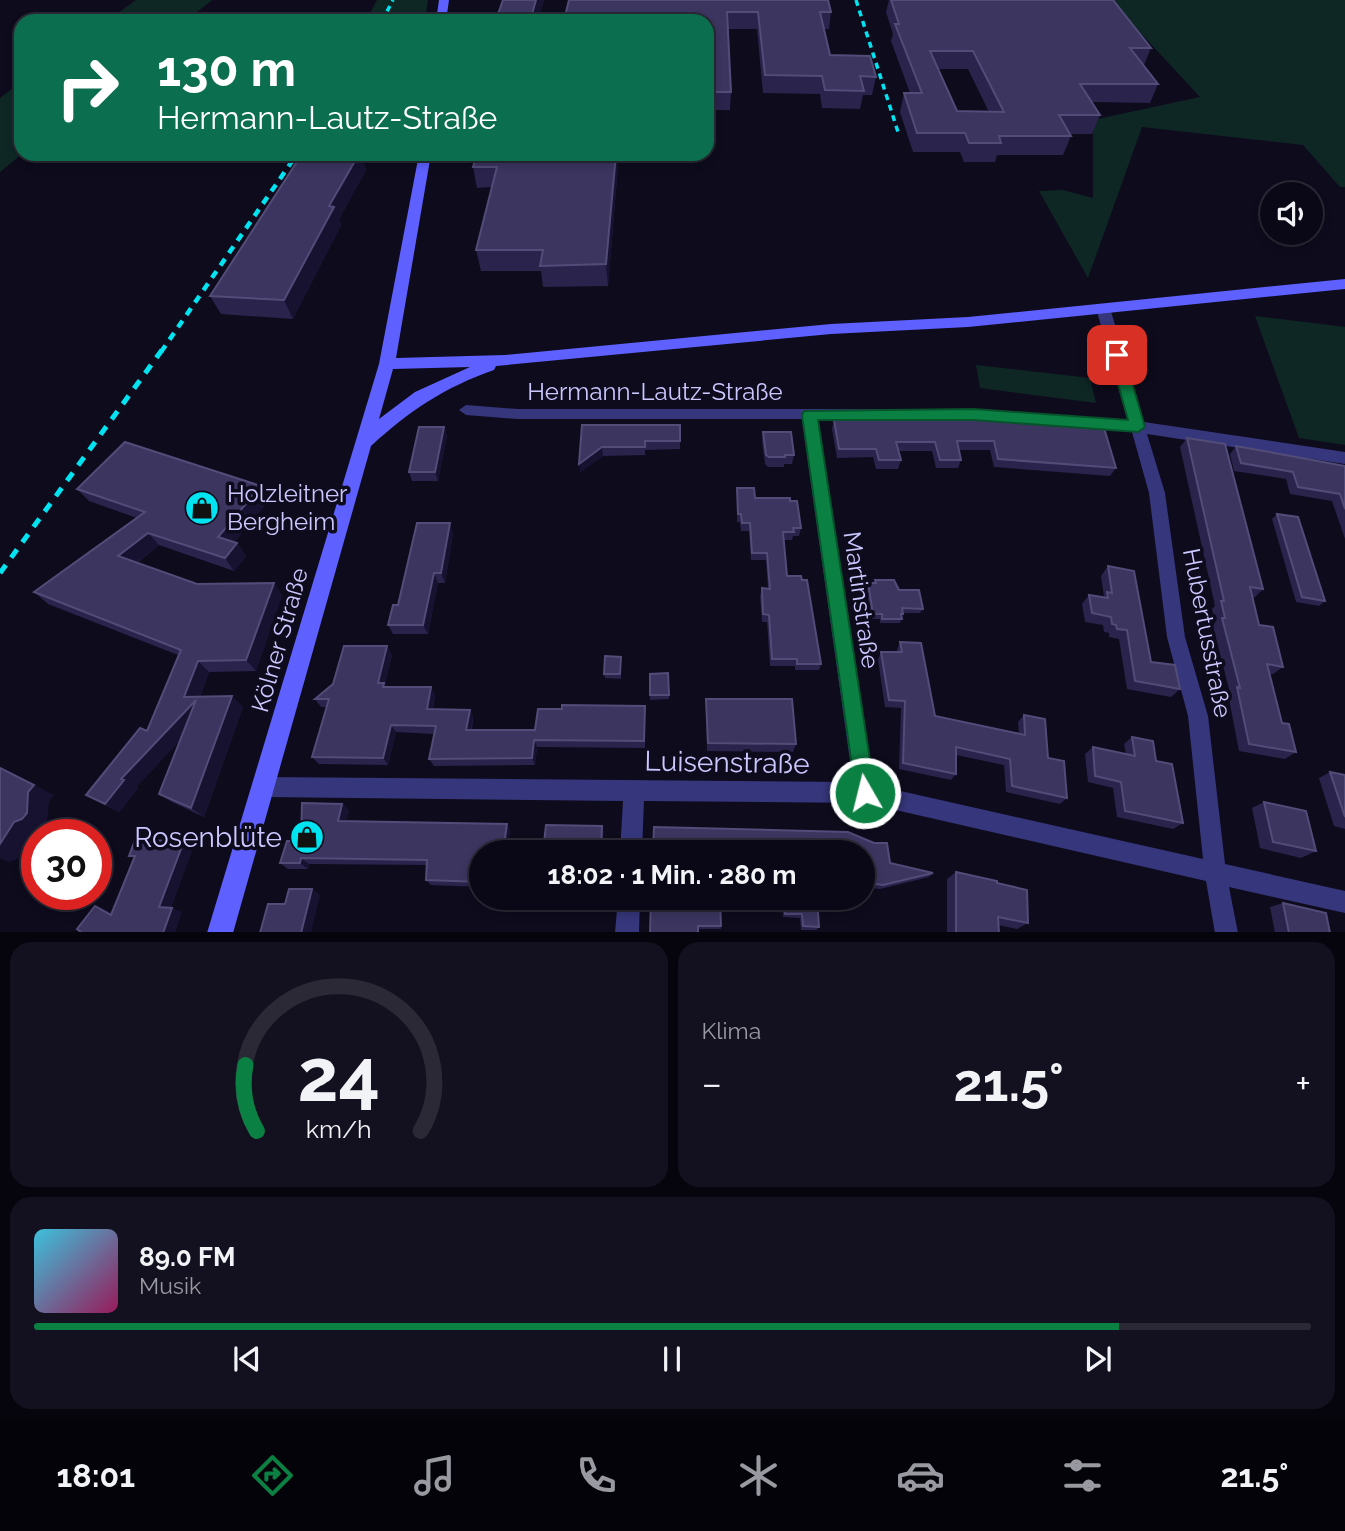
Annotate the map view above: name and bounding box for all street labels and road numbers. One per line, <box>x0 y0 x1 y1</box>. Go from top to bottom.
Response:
street label: Hermann-Lautz-Straße <box>527 377 783 406</box>
street label: Martinstraße <box>838 530 885 670</box>
street label: Hubertusstraße <box>1177 546 1238 720</box>
street label: Kölner Straße <box>245 564 314 715</box>
street label: Luisenstraße <box>644 745 810 780</box>

